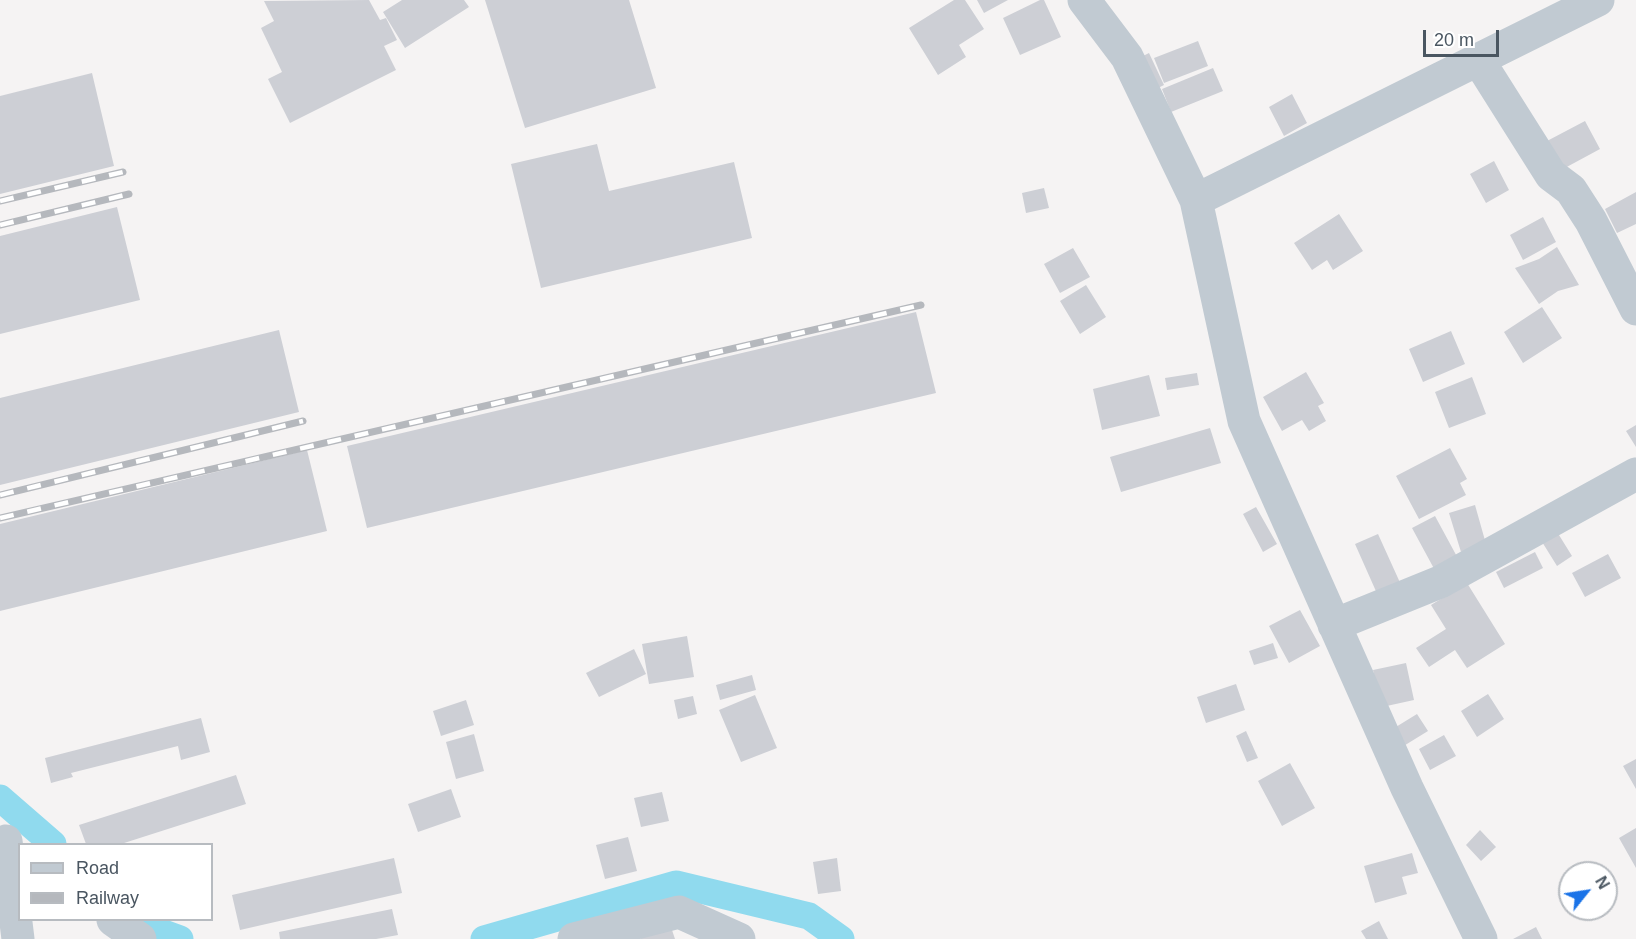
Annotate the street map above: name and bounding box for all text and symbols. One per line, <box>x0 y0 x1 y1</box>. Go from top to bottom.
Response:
scale bar <box>1426 18 1502 56</box>
text: 20 m <box>1434 30 1474 50</box>
legend <box>18 843 213 921</box>
text: Road <box>76 858 119 878</box>
north arrow <box>1558 861 1618 921</box>
text: N <box>1592 873 1613 892</box>
text: Railway <box>76 888 139 908</box>

